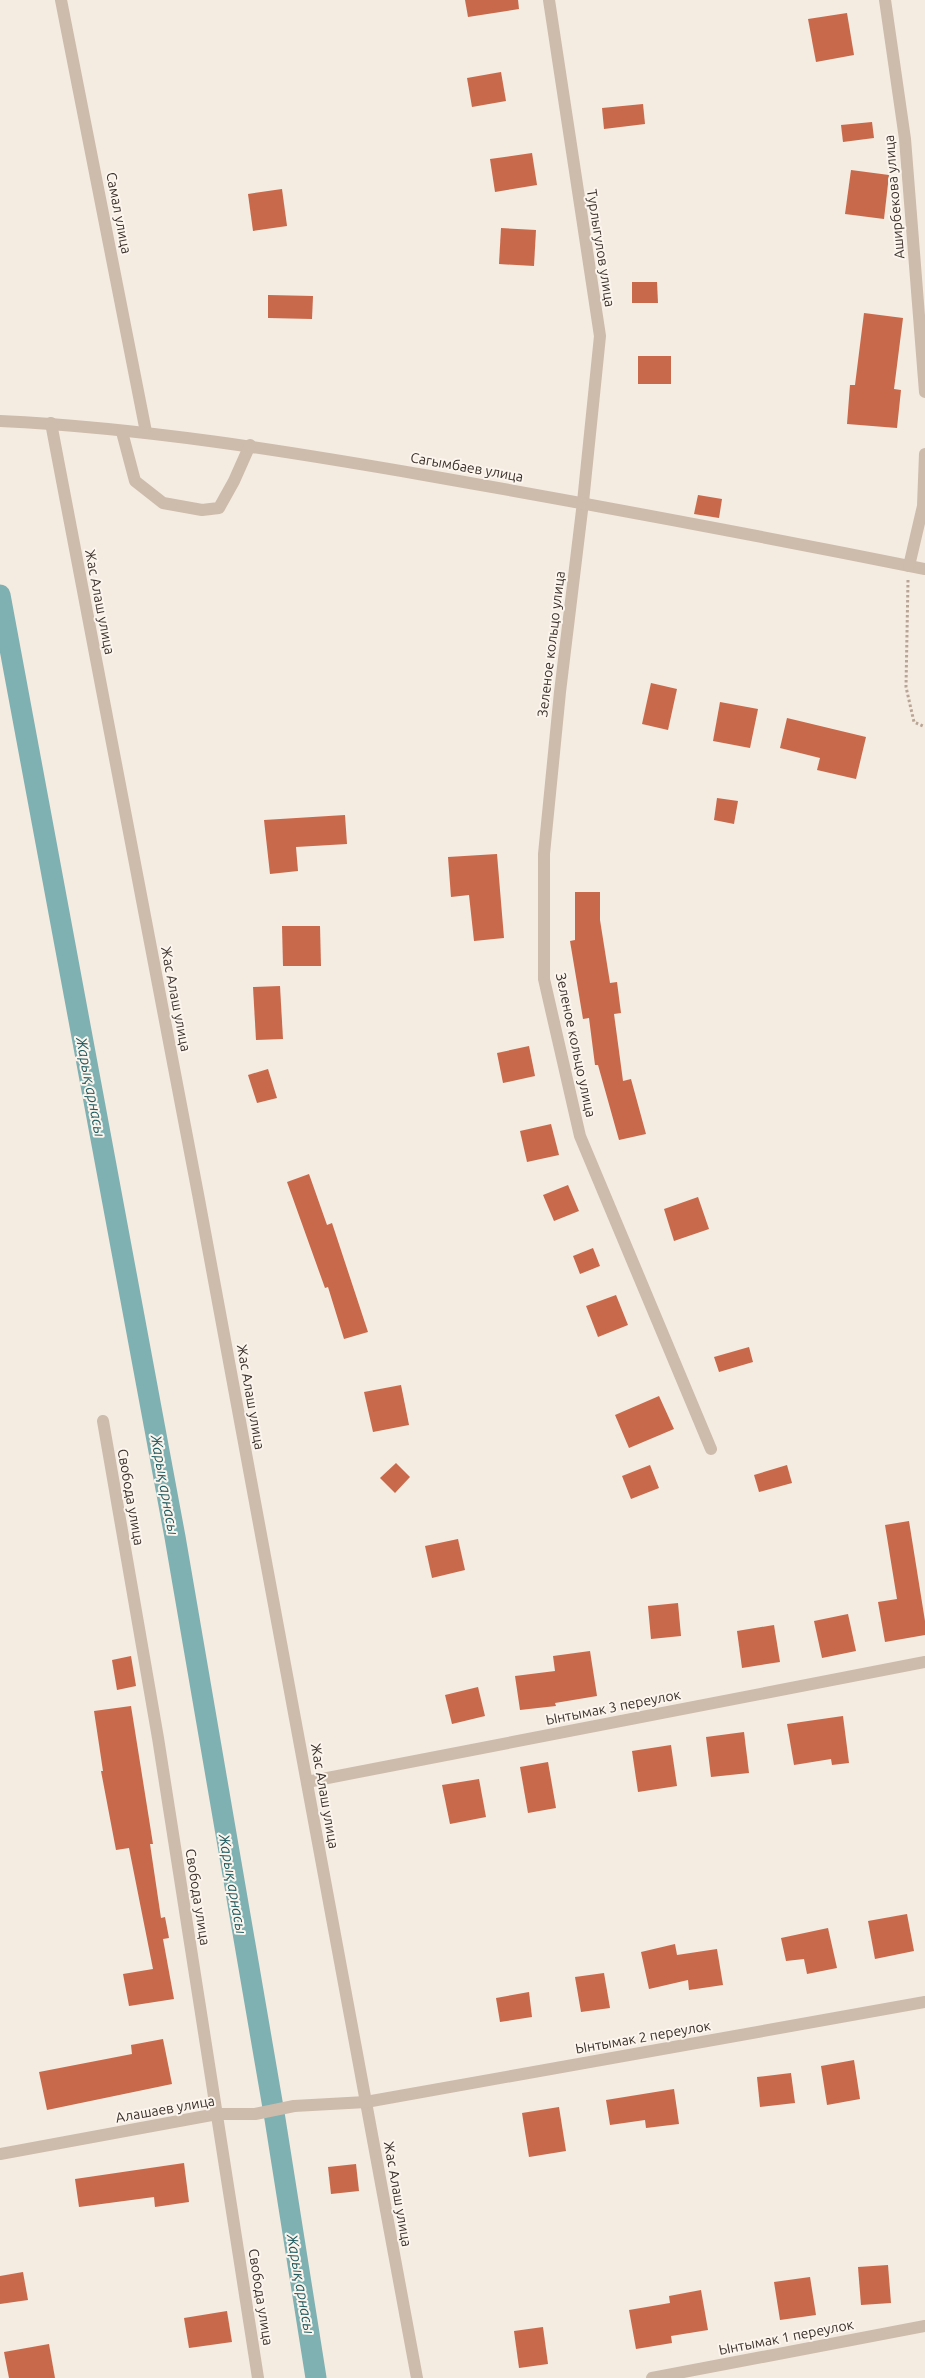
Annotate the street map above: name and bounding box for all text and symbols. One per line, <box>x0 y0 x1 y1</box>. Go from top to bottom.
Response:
street label: Аширбекова улица <box>881 134 907 260</box>
street label: Самал улица <box>103 171 135 255</box>
street label: Турлыгулов улица <box>584 188 618 308</box>
street label: Сагымбаев улица <box>409 449 525 485</box>
street label: Жас Алаш улица <box>82 548 118 656</box>
street label: Зеленое кольцо улица <box>534 570 568 718</box>
street label: Жас Алаш улица <box>158 945 194 1053</box>
street label: Зеленое кольцо улица <box>553 971 599 1119</box>
water label: Жарық арнасы <box>73 1035 109 1138</box>
street label: Жас Алаш улица <box>234 1343 268 1451</box>
water label: Жарық арнасы <box>148 1433 182 1536</box>
street label: Свобода улица <box>115 1447 147 1547</box>
street label: Ынтымак 3 переулок <box>544 1686 682 1728</box>
street label: Жас Алаш улица <box>308 1742 342 1850</box>
water label: Жарық арнасы <box>216 1832 250 1935</box>
street label: Свобода улица <box>182 1847 214 1947</box>
street label: Ынтымак 2 переулок <box>574 2017 712 2057</box>
street label: Алашаев улица <box>114 2092 216 2126</box>
street label: Жас Алаш улица <box>381 2140 415 2248</box>
water label: Жарық арнасы <box>284 2232 318 2335</box>
street label: Свобода улица <box>245 2247 277 2347</box>
street label: Ынтымак 1 переулок <box>717 2316 855 2358</box>

